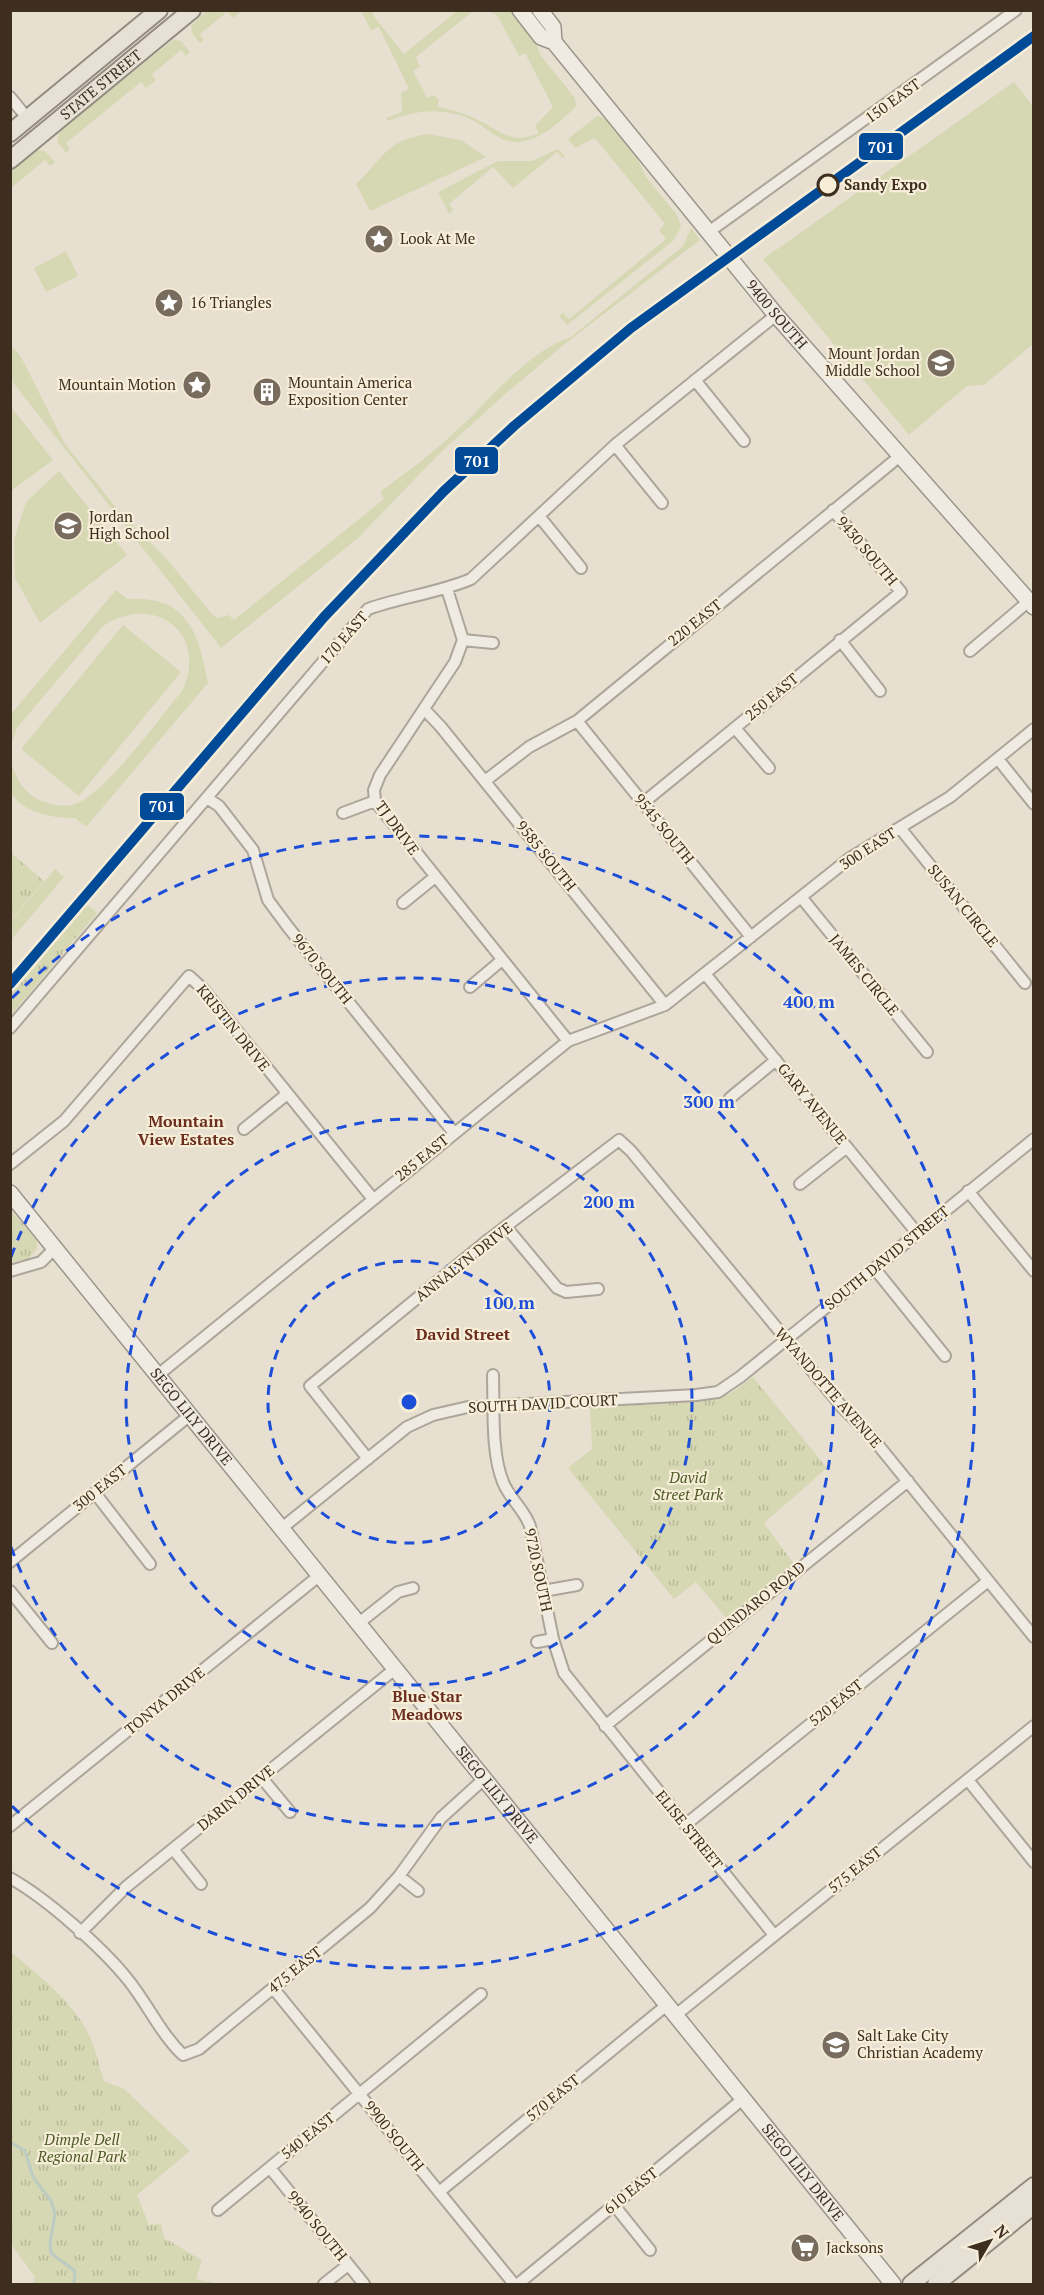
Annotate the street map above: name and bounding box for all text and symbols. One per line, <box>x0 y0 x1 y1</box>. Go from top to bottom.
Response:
street label: STATE STREET <box>55 44 146 124</box>
street label: 150 EAST <box>861 73 924 127</box>
line badge: 701 <box>858 132 904 161</box>
text: 701 <box>867 136 895 158</box>
marker: Sandy Expo <box>817 174 839 196</box>
place label: Sandy Expo <box>844 174 927 194</box>
place icon: Look At Me <box>363 223 395 255</box>
place label: Look At Me <box>400 228 475 248</box>
street label: 9400 SOUTH <box>742 275 812 353</box>
place icon: 16 Triangles <box>153 287 185 319</box>
place label: 16 Triangles <box>190 292 272 312</box>
place label: Mount Jordan Middle School <box>825 343 920 380</box>
school or university icon: Mount Jordan Middle School <box>925 347 957 379</box>
place icon: Mountain Motion <box>181 369 213 401</box>
place label: Mountain America Exposition Center <box>288 372 413 409</box>
place label: Mountain Motion <box>59 374 176 394</box>
building icon: Mountain America Exposition Center <box>251 376 283 408</box>
line badge: 701 <box>454 446 499 475</box>
text: 701 <box>463 450 491 472</box>
place label: Jordan High School <box>89 506 170 543</box>
school or university icon: Jordan High School <box>52 510 84 542</box>
street label: 9430 SOUTH <box>833 511 903 589</box>
street label: 220 EAST <box>663 594 726 650</box>
street label: 170 EAST <box>315 607 372 668</box>
street label: 250 EAST <box>740 668 802 724</box>
street label: 9545 SOUTH <box>630 789 699 868</box>
line badge: 701 <box>139 792 185 821</box>
text: 701 <box>148 795 176 817</box>
street label: TJ DRIVE <box>371 796 424 859</box>
street label: 9585 SOUTH <box>512 816 581 895</box>
street label: 300 EAST <box>835 822 900 874</box>
street label: SUSAN CIRCLE <box>924 860 1004 951</box>
street label: 9670 SOUTH <box>288 929 357 1008</box>
street label: JAMES CIRCLE <box>826 929 904 1019</box>
street label: KRISTIN DRIVE <box>193 980 275 1075</box>
text: 400 m <box>783 989 835 1013</box>
street label: GARY AVENUE <box>774 1058 852 1148</box>
text: 300 m <box>683 1089 735 1113</box>
district label: Mountain View Estates <box>138 1110 234 1150</box>
street label: 285 EAST <box>390 1129 453 1185</box>
text: 200 m <box>583 1189 635 1213</box>
street label: SOUTH DAVID STREET <box>820 1201 953 1314</box>
street label: ANNALYN DRIVE <box>411 1217 516 1305</box>
text: 100 m <box>483 1290 535 1314</box>
district label: David Street <box>416 1323 511 1345</box>
street label: WYANDOTTE AVENUE <box>771 1323 887 1452</box>
street label: SEGO LILY DRIVE <box>146 1363 237 1469</box>
street label: SOUTH DAVID COURT <box>468 1389 618 1417</box>
centre of rings <box>399 1392 419 1412</box>
street label: 300 EAST <box>68 1459 131 1515</box>
park label: David Street Park <box>653 1467 724 1504</box>
street label: 9720 SOUTH <box>520 1526 558 1614</box>
street label: QUINDARO ROAD <box>702 1556 809 1648</box>
street label: TONYA DRIVE <box>120 1662 208 1739</box>
street label: 520 EAST <box>804 1674 867 1730</box>
district label: Blue Star Meadows <box>391 1685 463 1725</box>
street label: SEGO LILY DRIVE <box>452 1741 543 1847</box>
street label: DARIN DRIVE <box>193 1760 278 1835</box>
street label: ELISE STREET <box>652 1786 728 1873</box>
street label: 575 EAST <box>823 1841 886 1897</box>
street label: 475 EAST <box>263 1941 326 1997</box>
place label: Salt Lake City Christian Academy <box>857 2025 983 2062</box>
school or university icon: Salt Lake City Christian Academy <box>820 2029 852 2061</box>
street label: 570 EAST <box>521 2069 584 2125</box>
street label: 9900 SOUTH <box>360 2096 429 2175</box>
street label: 540 EAST <box>276 2107 339 2163</box>
street label: SEGO LILY DRIVE <box>758 2119 849 2225</box>
park label: Dimple Dell Regional Park <box>37 2129 127 2166</box>
street label: 610 EAST <box>599 2162 662 2218</box>
street label: 9940 SOUTH <box>283 2186 352 2265</box>
north arrow <box>960 2211 1020 2271</box>
text: N <box>989 2220 1014 2243</box>
supermarket icon: Jacksons <box>789 2232 821 2264</box>
place label: Jacksons <box>826 2237 884 2257</box>

